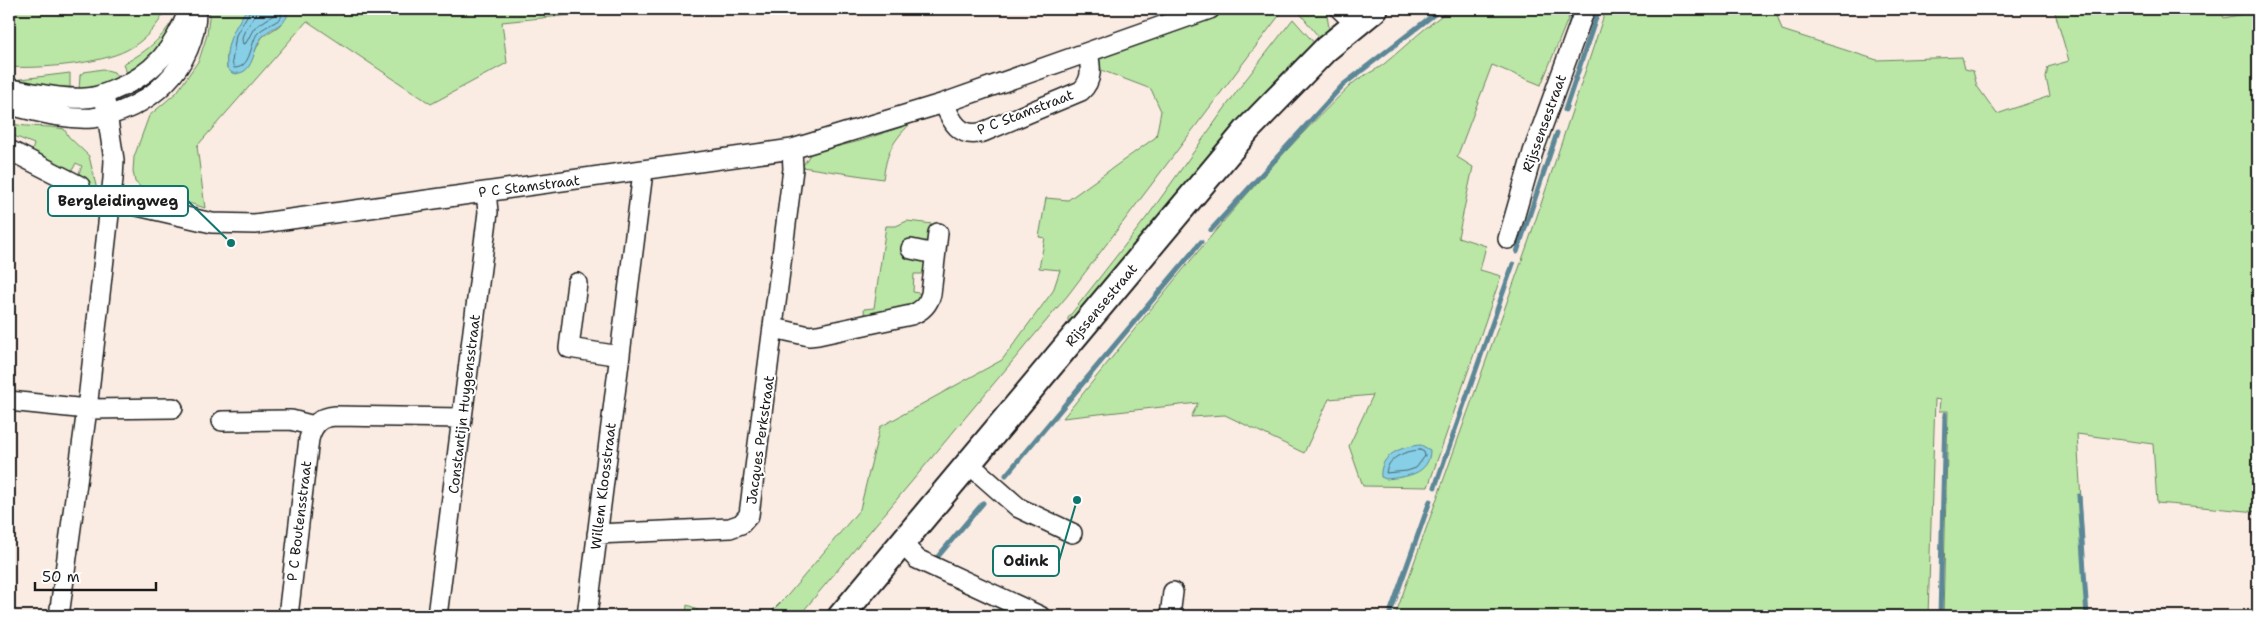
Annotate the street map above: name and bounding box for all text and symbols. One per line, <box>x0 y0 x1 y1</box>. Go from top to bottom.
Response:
street label: Rijssensestraat <box>1518 72 1570 174</box>
street label: P C Stamstraat <box>974 85 1076 139</box>
street label: P C Stamstraat <box>477 171 581 201</box>
callout: Bergleidingweg <box>48 186 188 216</box>
text: Bergleidingweg <box>58 191 178 211</box>
street label: Rijssensestraat <box>1061 260 1141 350</box>
street label: Constantijn Huygensstraat <box>444 313 484 495</box>
street label: Jacques Perkstraat <box>742 374 778 506</box>
street label: Willem Kloosstraat <box>586 421 620 551</box>
street label: P C Boutensstraat <box>283 460 315 582</box>
callout: Odink <box>993 546 1059 576</box>
text: Odink <box>1003 551 1049 571</box>
scale bar <box>35 560 156 592</box>
text: 50 m <box>42 567 80 587</box>

